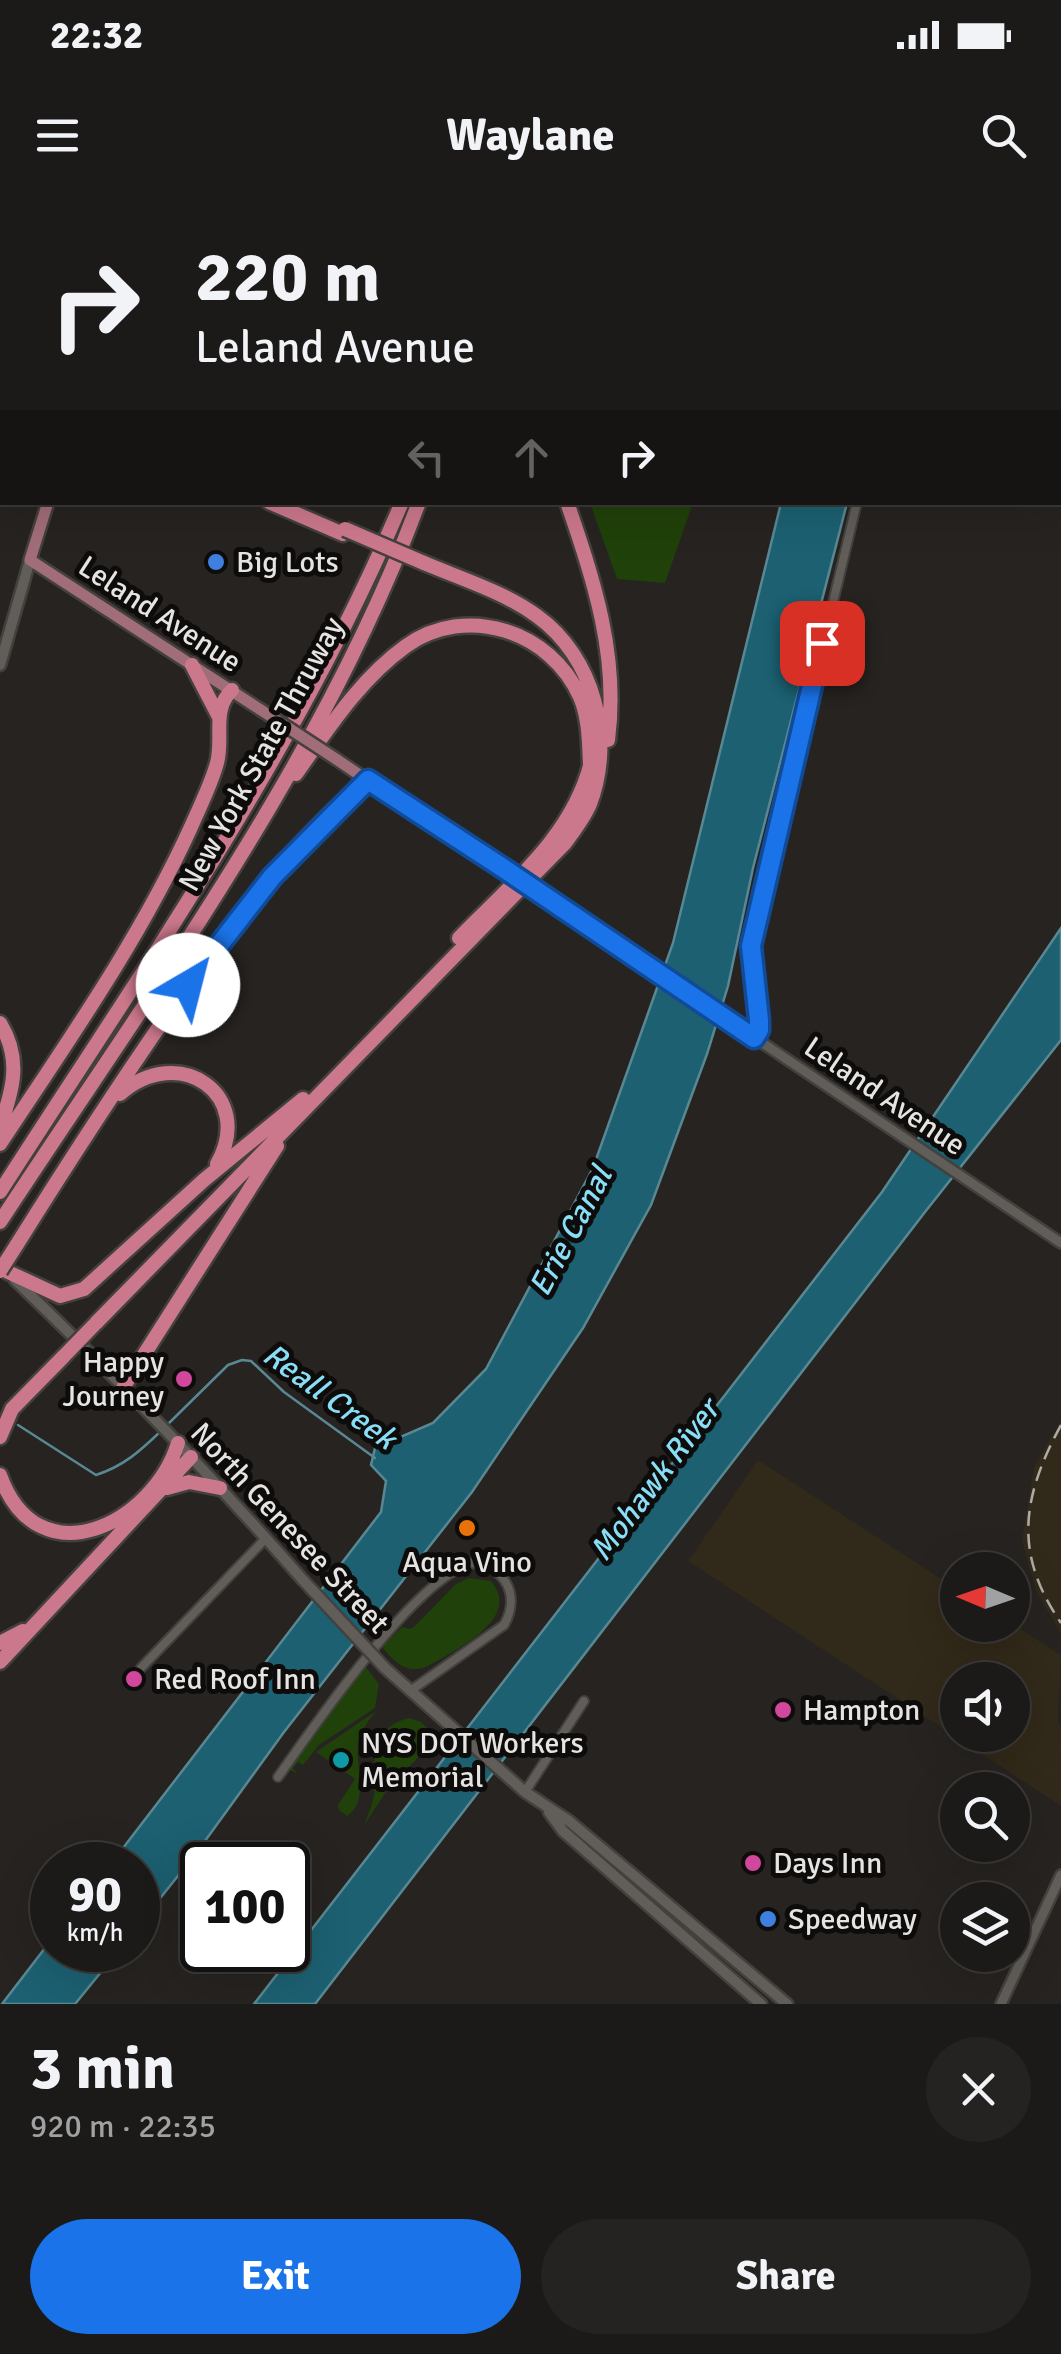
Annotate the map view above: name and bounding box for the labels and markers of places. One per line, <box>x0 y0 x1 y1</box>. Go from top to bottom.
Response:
place label: Big Lots <box>236 544 339 581</box>
marker: Big Lots <box>205 551 227 573</box>
pin <box>780 601 865 686</box>
place label: Happy Journey <box>62 1344 164 1415</box>
marker: Happy Journey <box>173 1368 195 1390</box>
marker: Aqua Vino <box>456 1517 478 1539</box>
place label: Aqua Vino <box>402 1544 532 1581</box>
place label: Red Roof Inn <box>154 1661 316 1698</box>
marker: Red Roof Inn <box>123 1668 145 1690</box>
place label: Hampton <box>803 1692 920 1729</box>
marker: Hampton <box>772 1699 794 1721</box>
place label: NYS DOT Workers Memorial <box>361 1725 584 1796</box>
marker: NYS DOT Workers Memorial <box>330 1749 352 1771</box>
place label: Days Inn <box>773 1845 882 1882</box>
marker: Days Inn <box>742 1852 764 1874</box>
place label: Speedway <box>788 1901 917 1938</box>
marker: Speedway <box>757 1908 779 1930</box>

